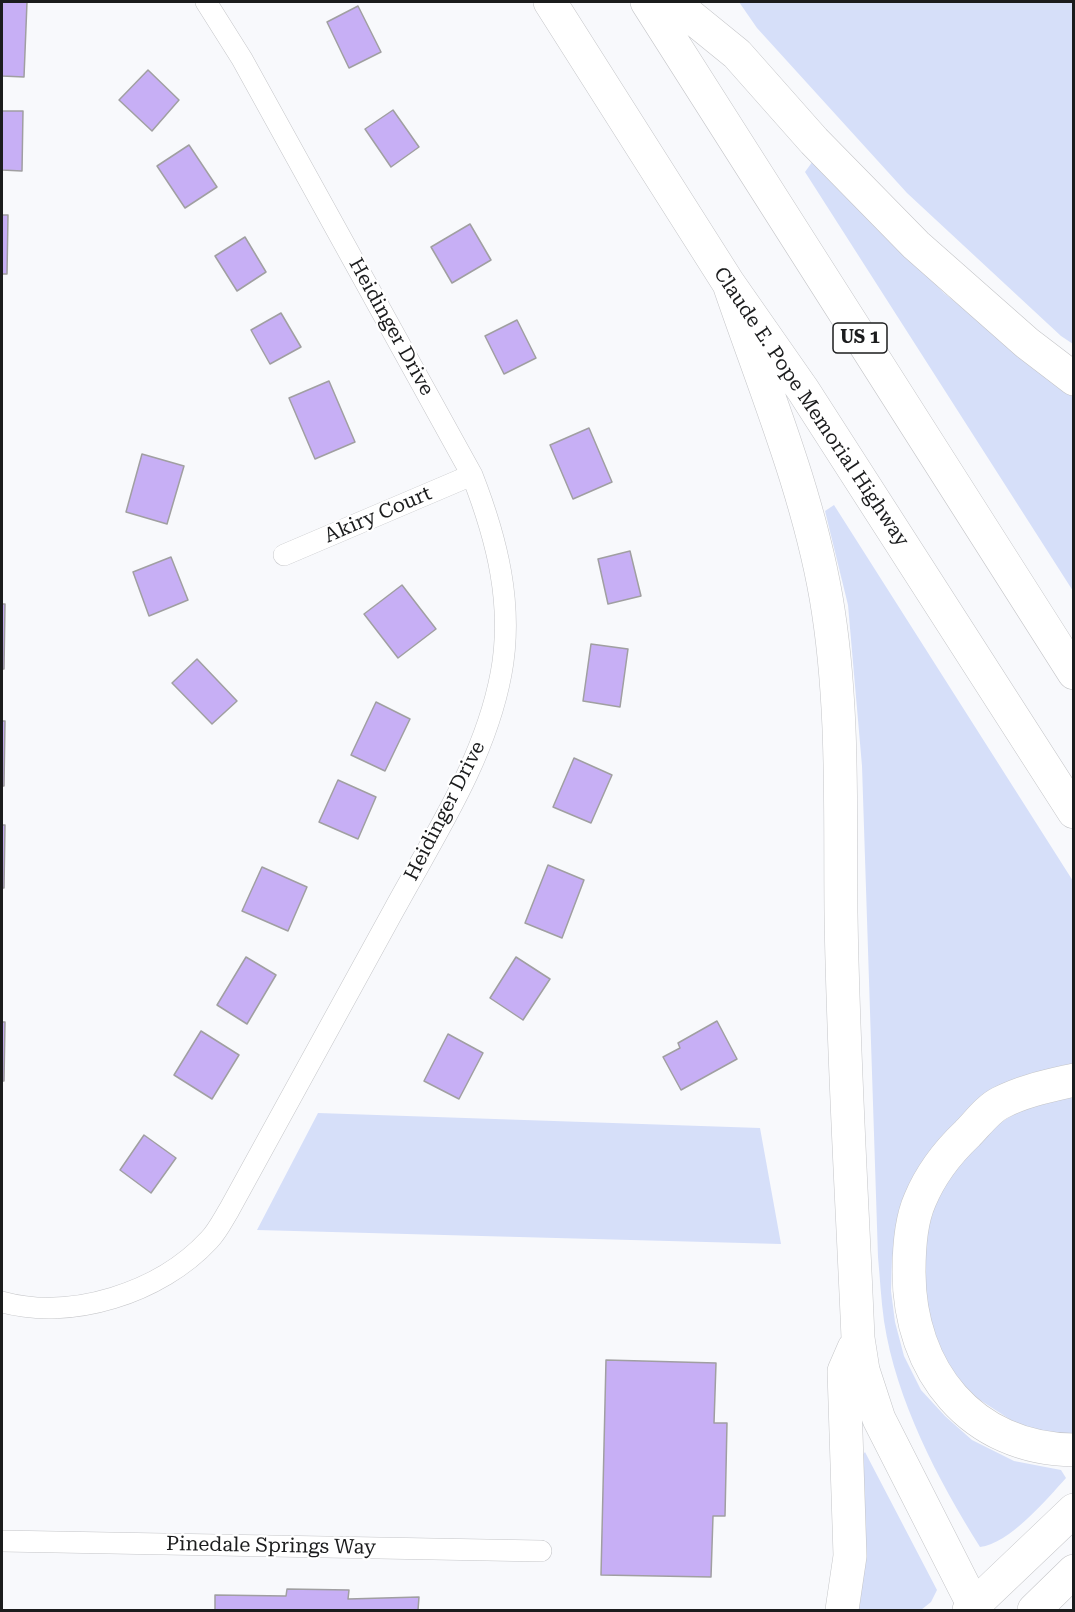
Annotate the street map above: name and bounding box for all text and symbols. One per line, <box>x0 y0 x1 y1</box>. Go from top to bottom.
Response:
street label: Heidinger Drive <box>343 254 439 400</box>
street label: Claude E. Pope Memorial Highway <box>708 263 914 551</box>
road number: US 1 <box>833 323 887 353</box>
street label: Akiry Court <box>321 482 435 548</box>
street label: Heidinger Drive <box>400 737 490 885</box>
street label: Pinedale Springs Way <box>166 1532 376 1560</box>

